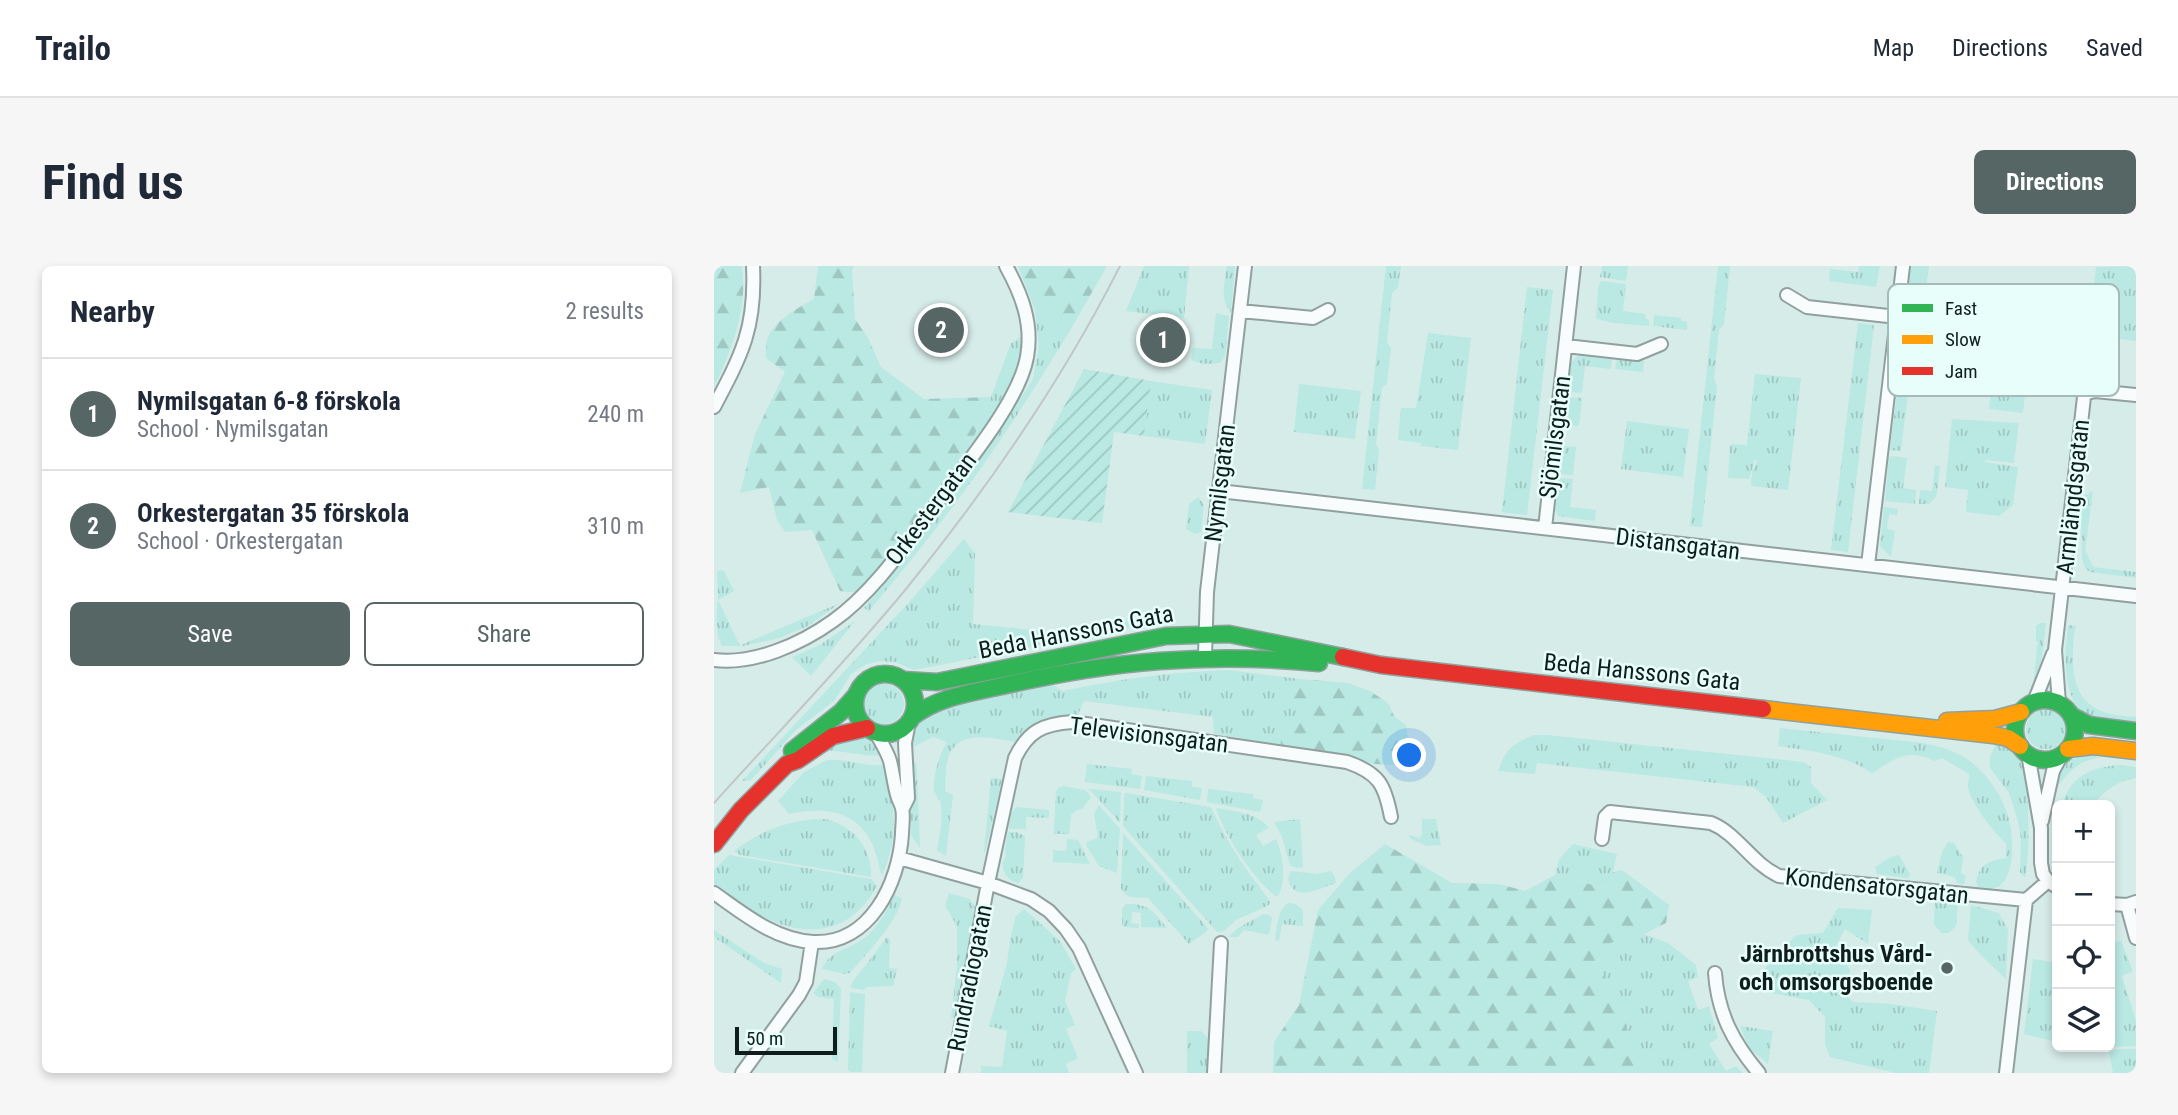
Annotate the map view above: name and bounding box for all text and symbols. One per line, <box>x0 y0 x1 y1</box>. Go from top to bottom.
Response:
text: Trailo <box>35 29 111 68</box>
text: Map <box>1873 34 1914 62</box>
text: Directions <box>1952 34 2048 62</box>
text: Saved <box>2086 34 2143 62</box>
button: Directions <box>1974 150 2136 214</box>
text: Find us <box>42 154 184 211</box>
legend <box>1888 284 2119 396</box>
text: Nearby <box>70 294 155 329</box>
text: Fast <box>1945 297 1977 320</box>
text: 2 results <box>566 298 644 325</box>
pin: 2 <box>918 304 964 356</box>
pin: 1 <box>1140 314 1186 366</box>
text: Slow <box>1945 328 1981 351</box>
text: Jam <box>1945 360 1978 383</box>
street label: Sjömilsgatan <box>1534 374 1576 500</box>
text: Nymilsgatan 6-8 förskola <box>137 386 401 416</box>
text: 1 <box>87 401 99 428</box>
text: 240 m <box>587 401 644 428</box>
text: School · Nymilsgatan <box>137 416 329 443</box>
street label: Armlängdsgatan <box>2051 418 2095 576</box>
street label: Nymilsgatan <box>1199 423 1241 543</box>
street label: Orkestergatan <box>880 447 982 571</box>
text: Orkestergatan 35 förskola <box>137 498 409 528</box>
text: 2 <box>87 513 99 540</box>
text: 310 m <box>587 513 644 540</box>
street label: Distansgatan <box>1614 522 1742 566</box>
text: School · Orkestergatan <box>137 528 343 555</box>
street label: Beda Hanssons Gata <box>976 599 1176 665</box>
button: Save <box>70 602 350 666</box>
button: Share <box>364 602 644 666</box>
street label: Beda Hanssons Gata <box>1542 648 1742 696</box>
street label: Televisionsgatan <box>1068 711 1230 759</box>
your location <box>1392 738 1426 772</box>
map controls <box>2052 800 2115 1052</box>
button: + <box>2052 800 2115 863</box>
street label: Kondensatorsgatan <box>1784 862 1970 910</box>
button: − <box>2052 863 2115 926</box>
street label: Rundradiogatan <box>942 902 998 1054</box>
button: locate <box>2052 926 2115 989</box>
place label: Järnbrottshus Vård- och omsorgsboende <box>1739 940 1933 996</box>
marker: Järnbrottshus Vård- och omsorgsboende <box>1939 960 1955 976</box>
button: layers <box>2052 989 2115 1052</box>
scale bar <box>735 1024 836 1056</box>
text: 50 m <box>746 1027 783 1050</box>

